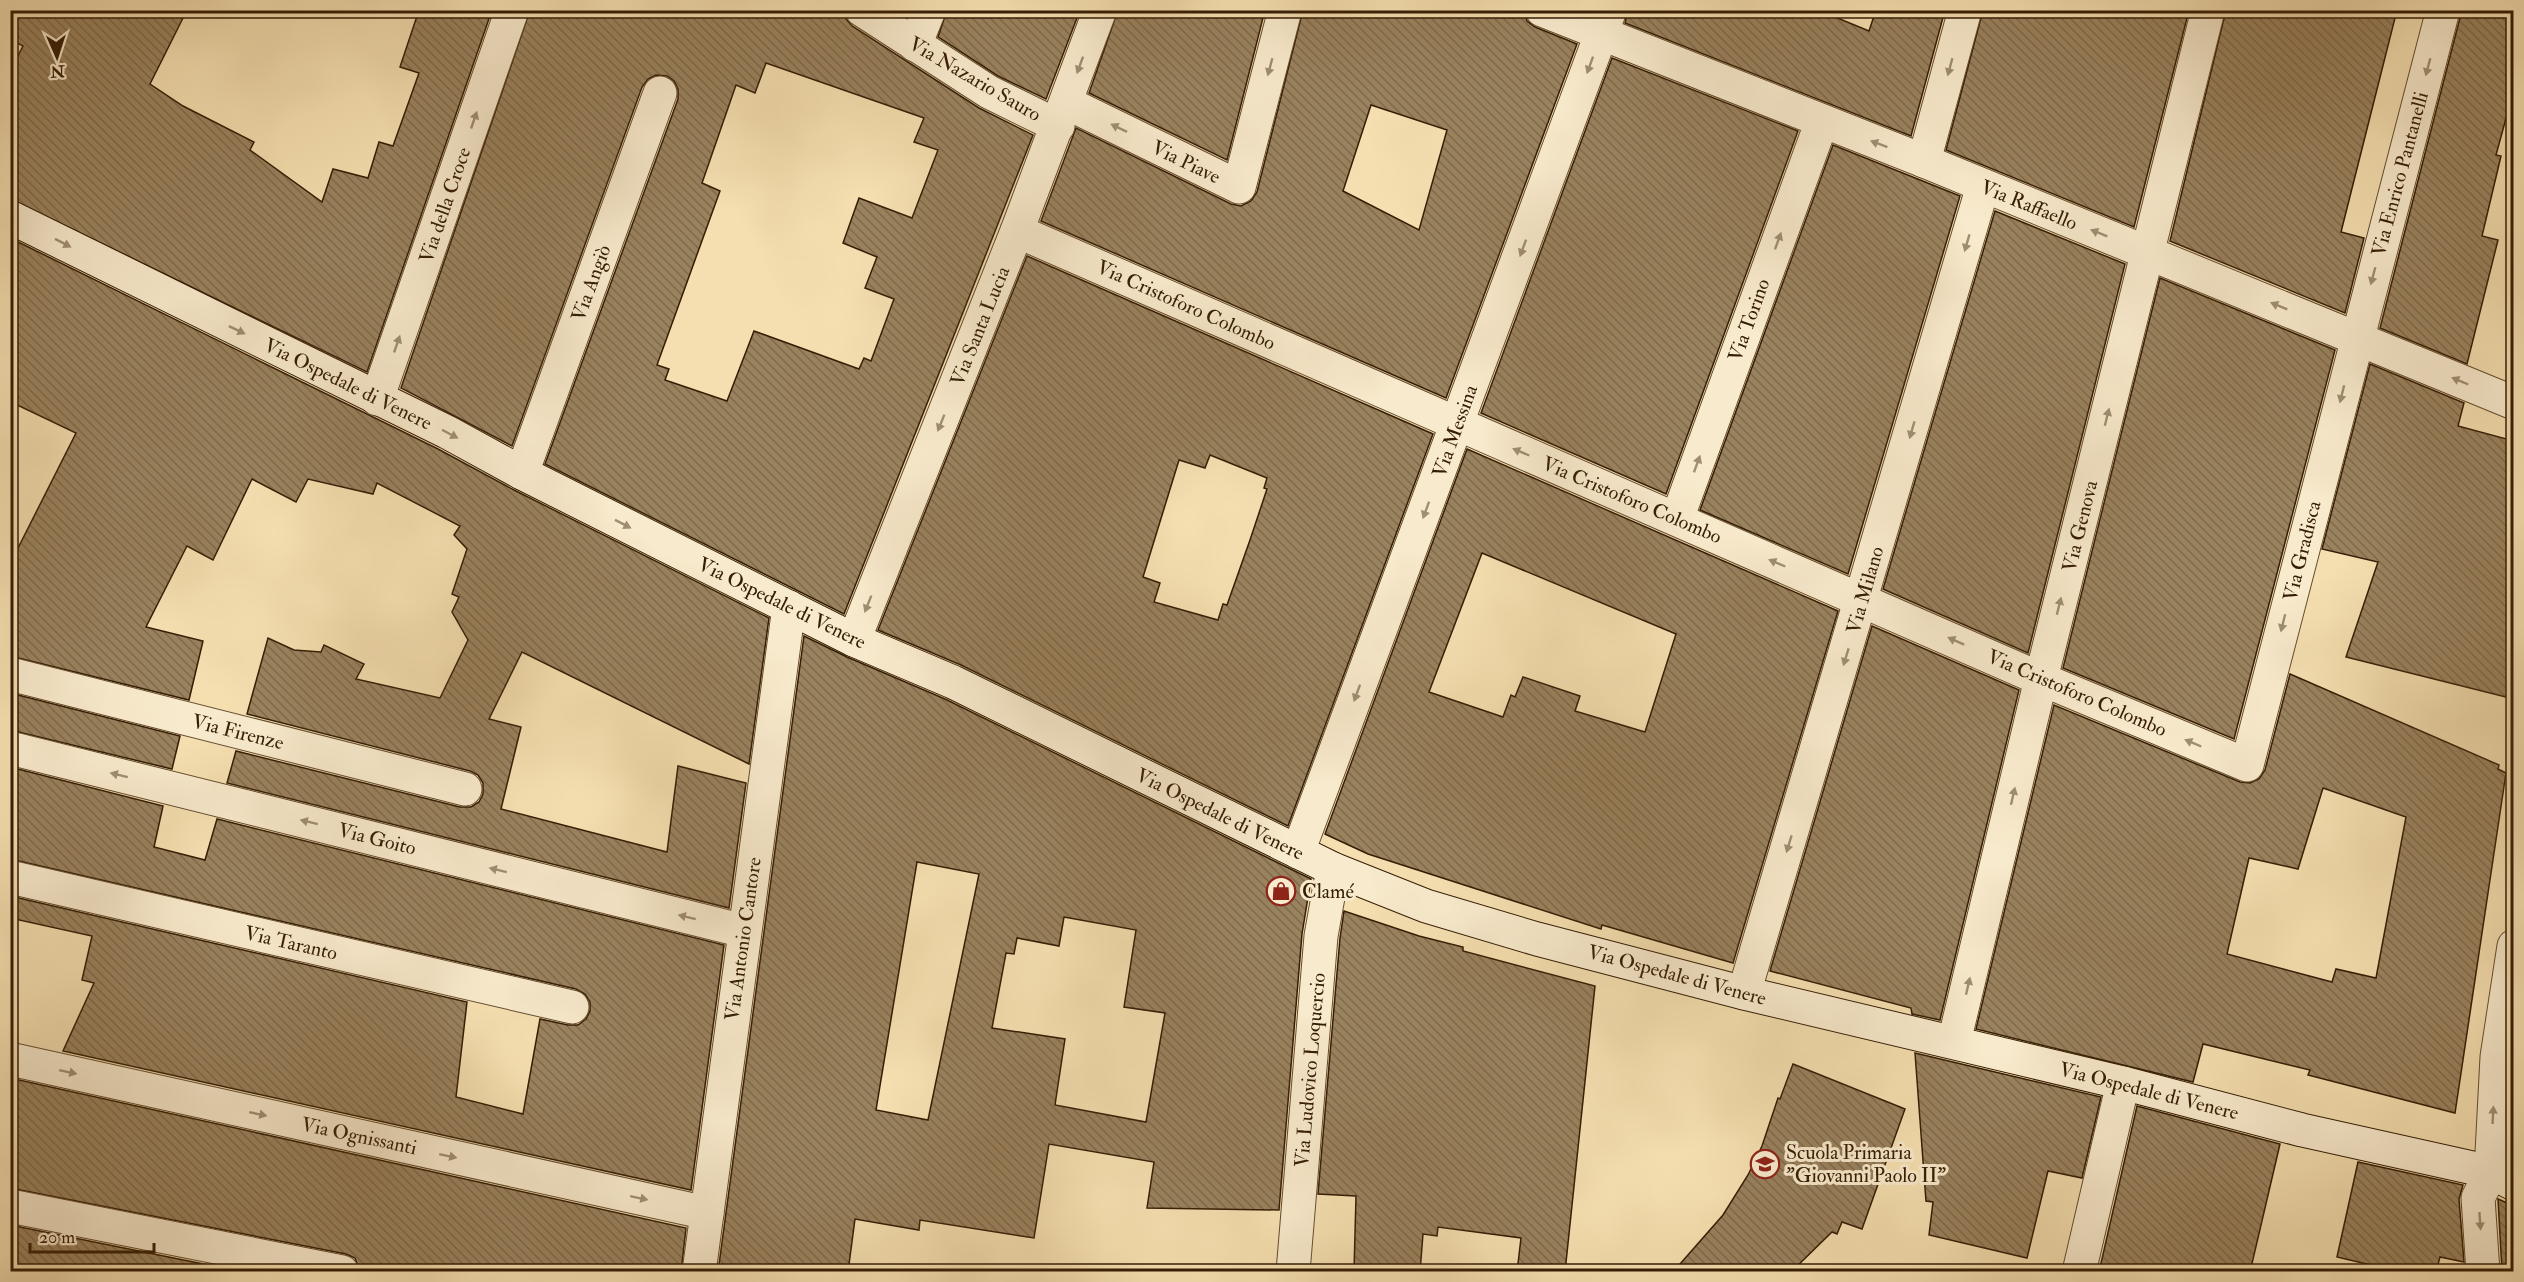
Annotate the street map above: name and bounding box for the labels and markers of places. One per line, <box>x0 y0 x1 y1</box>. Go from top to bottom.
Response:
shop icon: Clamé <box>1265 875 1297 907</box>
place label: Clamé <box>1302 879 1354 904</box>
place label: Scuola Primaria "Giovanni Paolo II" <box>1786 1140 1946 1188</box>
school or university icon: Scuola Primaria "Giovanni Paolo II" <box>1749 1148 1781 1180</box>

